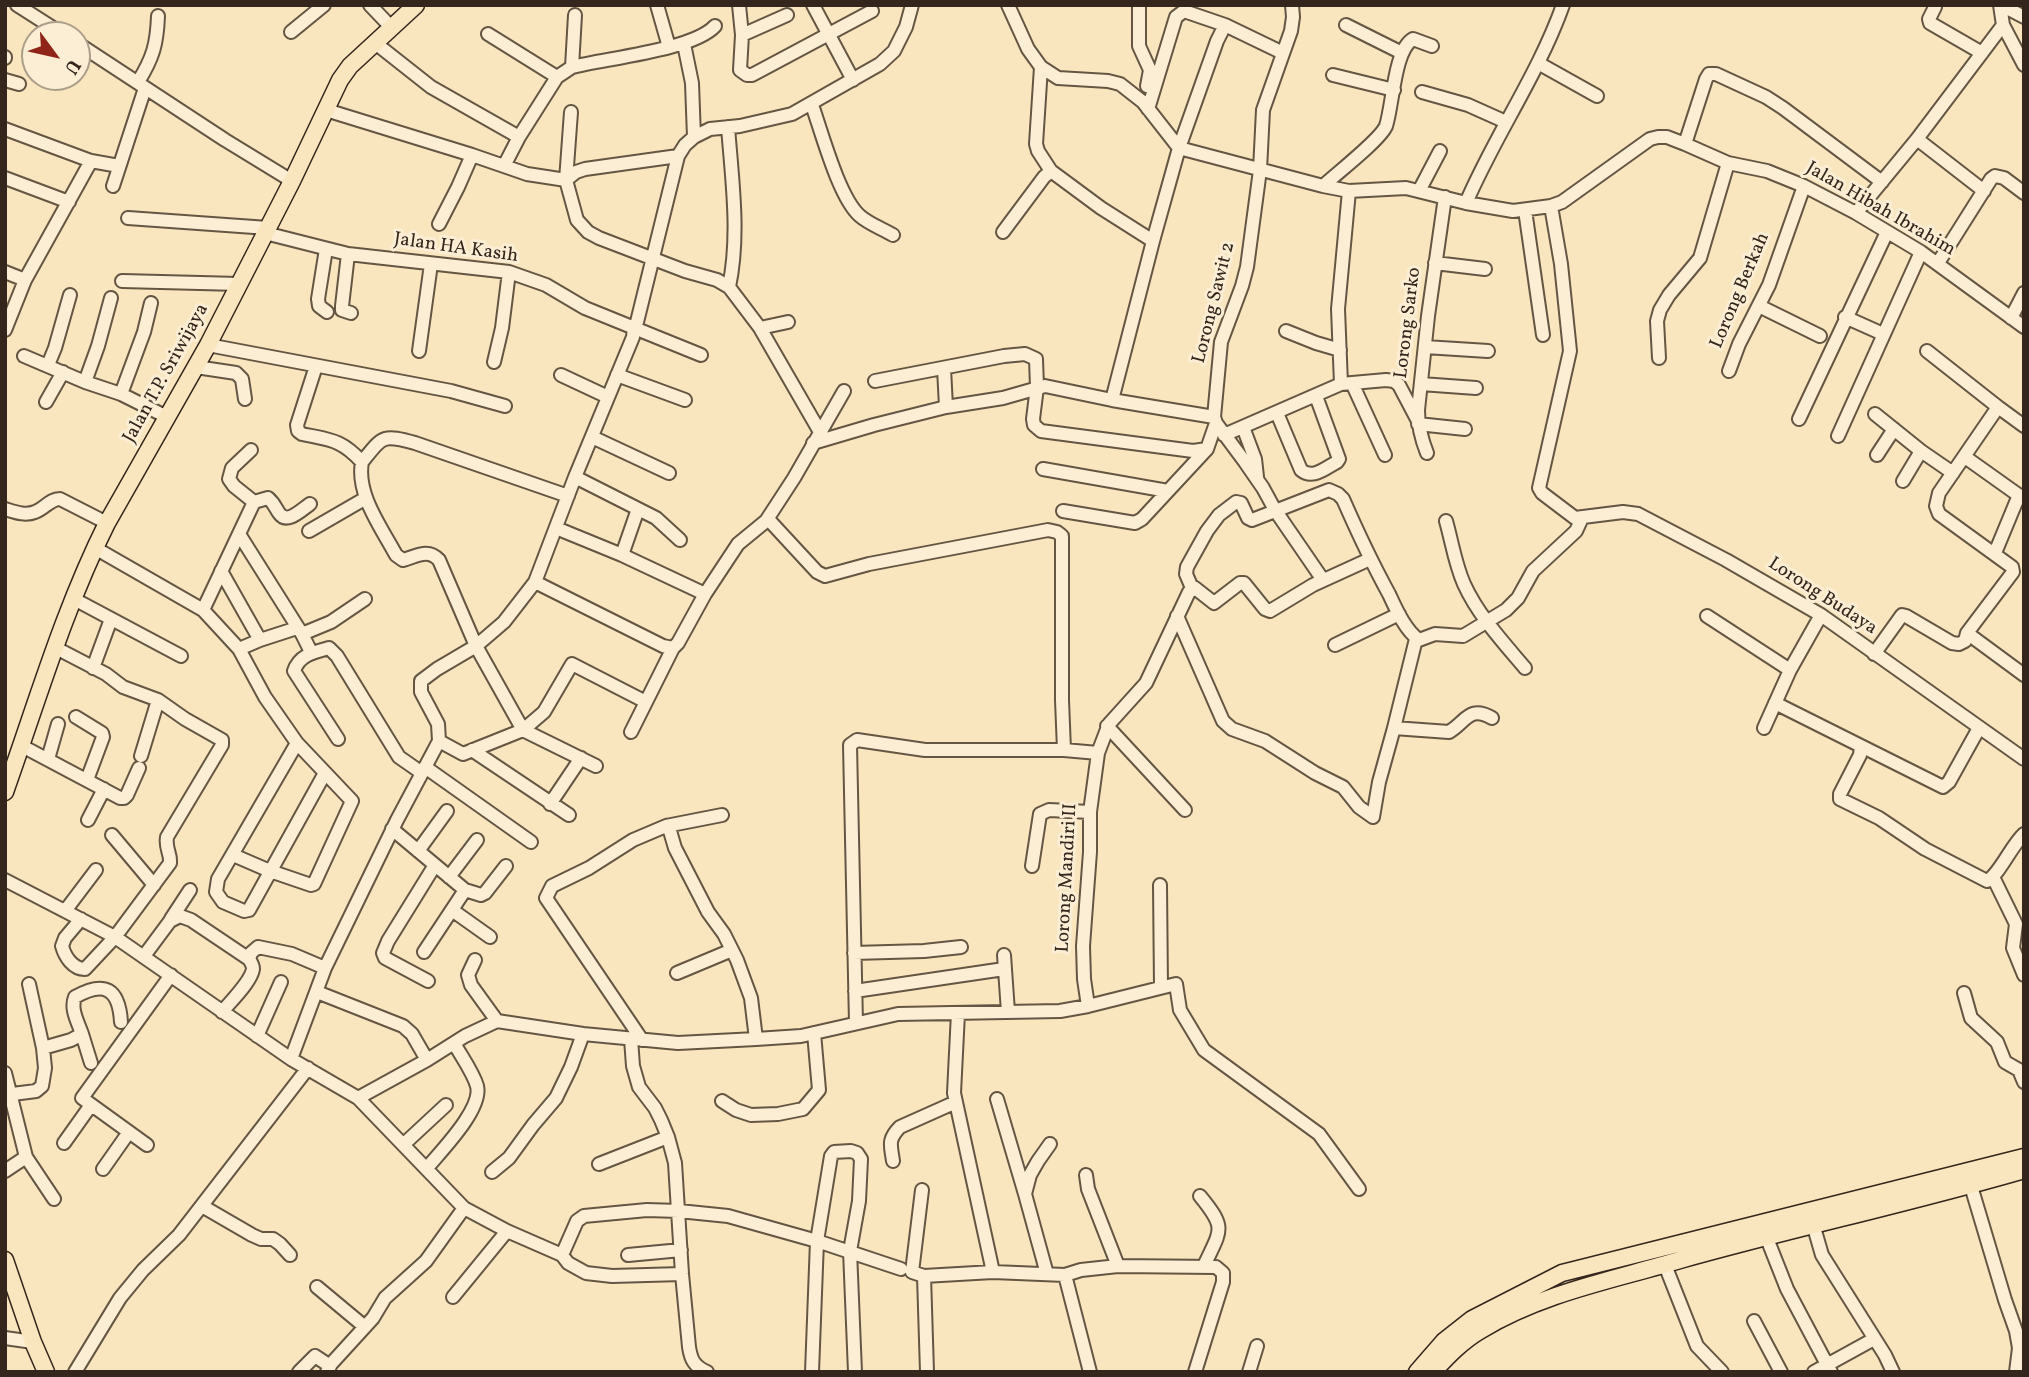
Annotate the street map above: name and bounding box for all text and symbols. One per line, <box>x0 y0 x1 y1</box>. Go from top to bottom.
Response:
north arrow <box>21 21 91 91</box>
text: U <box>57 54 86 79</box>
street label: Jalan Hibah Ibrahim <box>1801 158 1959 262</box>
street label: Jalan HA Kasih <box>393 229 519 269</box>
street label: Lorong Berkah <box>1706 230 1776 352</box>
street label: Lorong Sawit 2 <box>1189 240 1241 366</box>
street label: Lorong Sarko <box>1391 266 1427 380</box>
street label: Jalan T.P. Sriwijaya <box>119 300 215 448</box>
street label: Lorong Budaya <box>1763 553 1881 641</box>
street label: Lorong Mandiri II <box>1053 803 1083 953</box>

